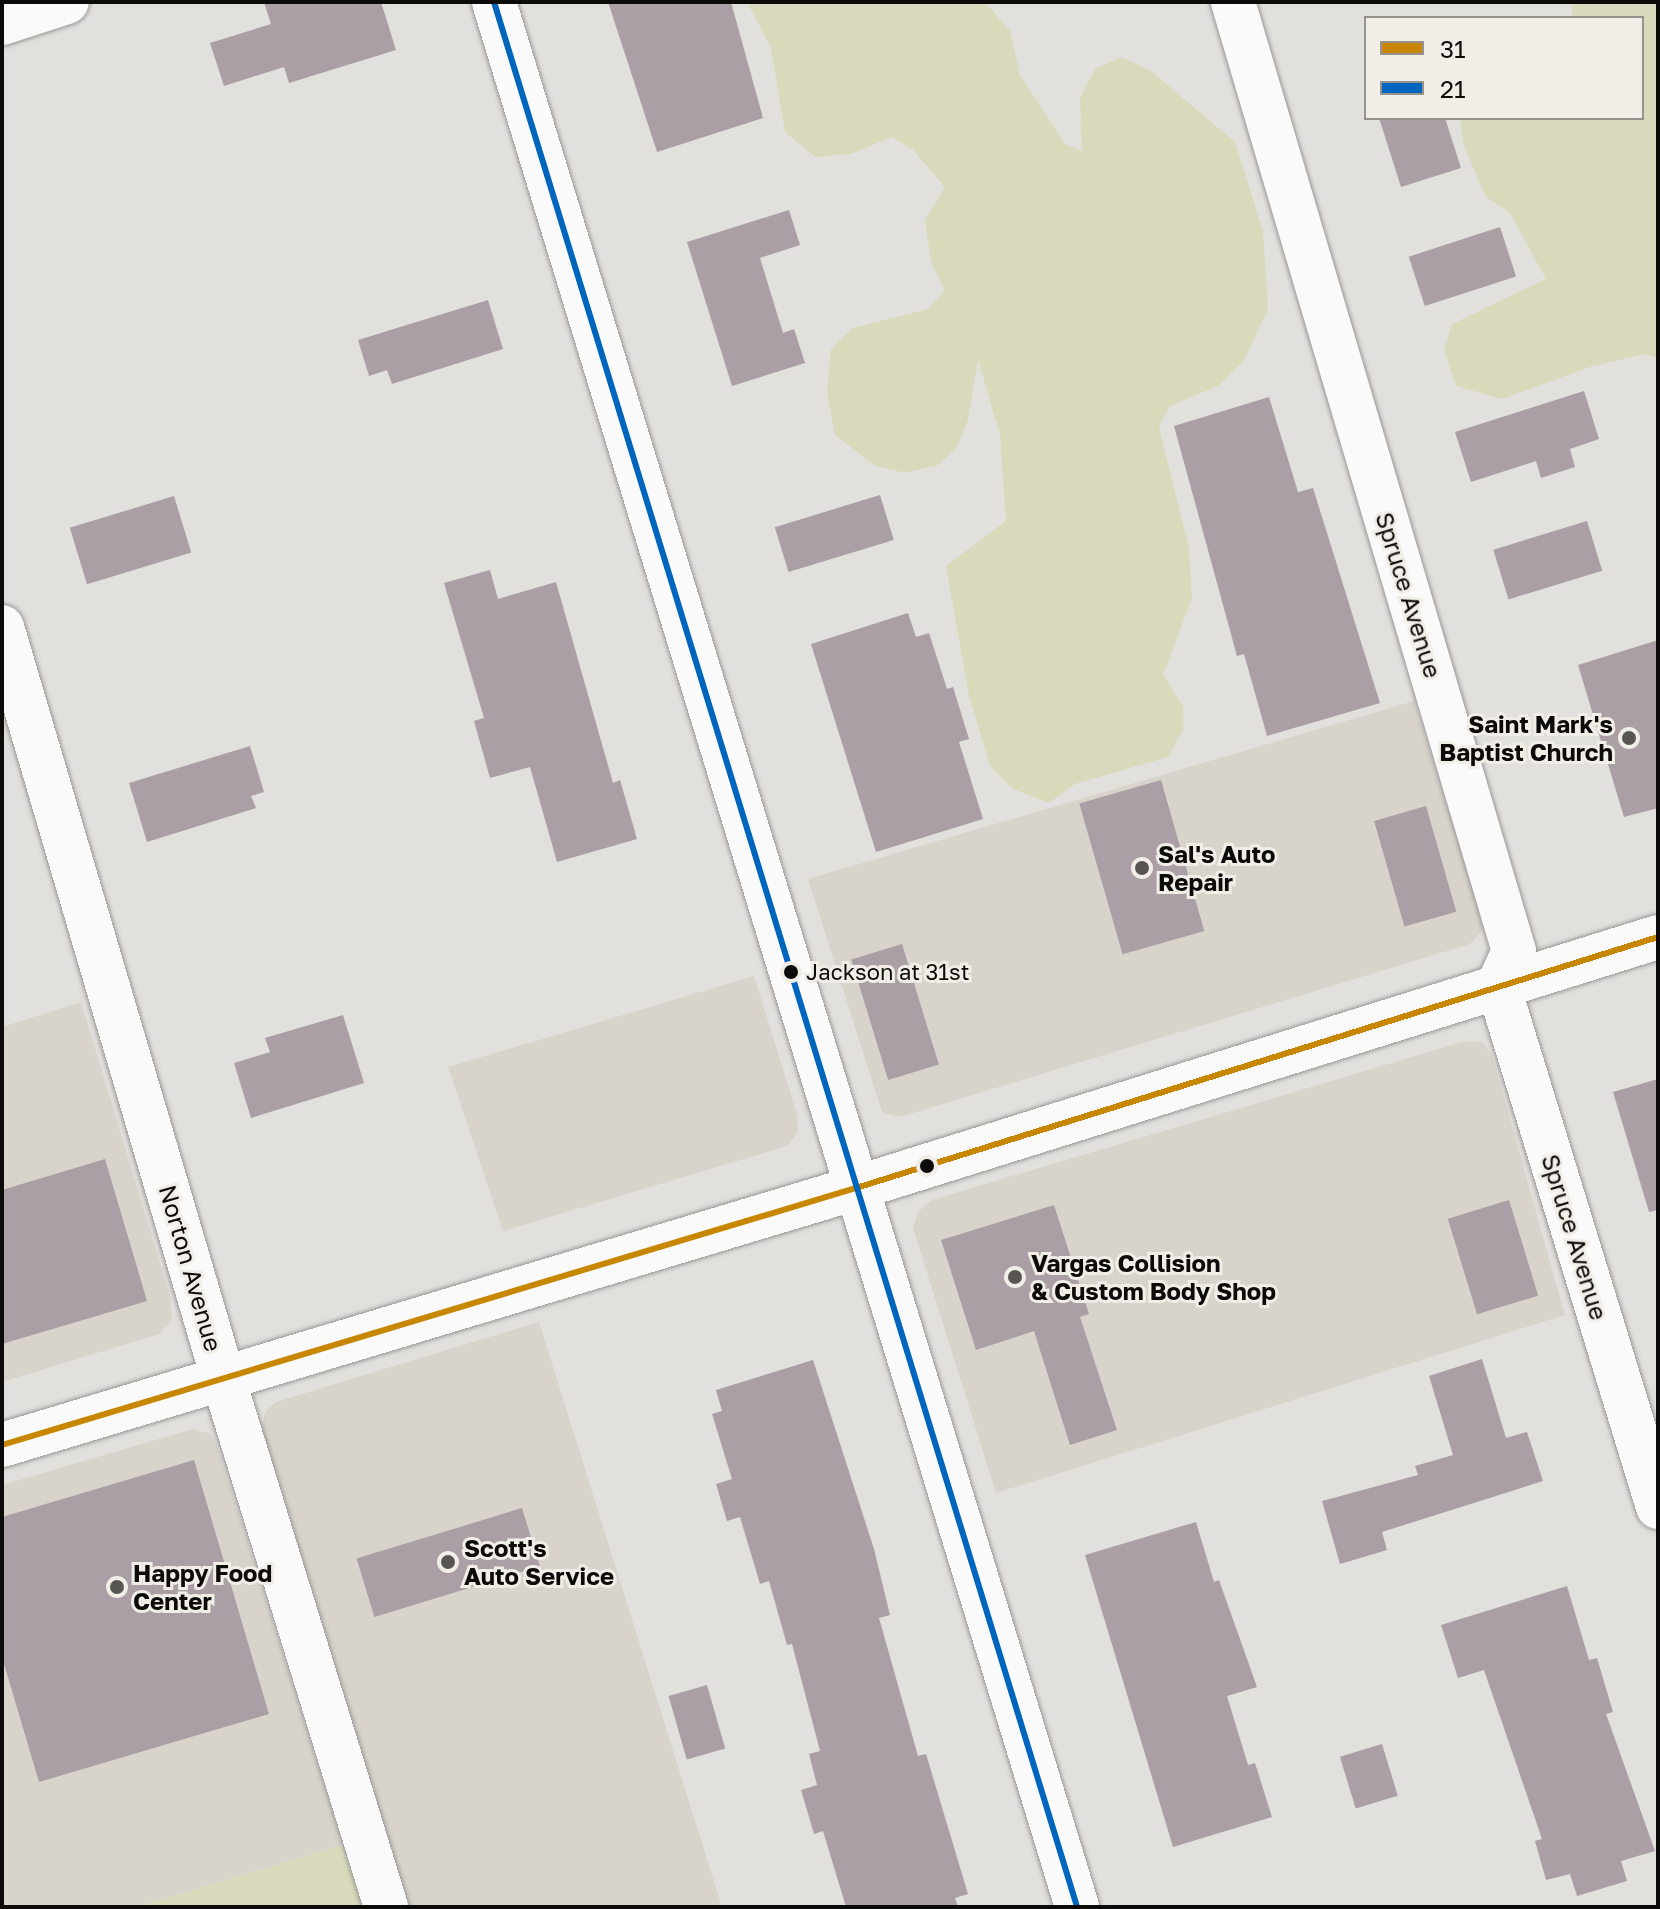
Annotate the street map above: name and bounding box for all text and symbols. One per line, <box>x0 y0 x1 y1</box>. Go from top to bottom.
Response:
legend <box>1364 16 1644 120</box>
text: 31 <box>1440 34 1466 63</box>
text: 21 <box>1440 74 1466 103</box>
street label: Spruce Avenue <box>1370 509 1448 681</box>
place label: Saint Mark's Baptist Church <box>1439 710 1613 766</box>
marker: Saint Mark's Baptist Church <box>1620 729 1638 747</box>
place label: Sal's Auto Repair <box>1158 840 1275 896</box>
marker: Sal's Auto Repair <box>1133 859 1151 877</box>
place label: Jackson at 31st <box>806 959 969 985</box>
marker: Jackson at 31st <box>783 964 799 980</box>
street label: Spruce Avenue <box>1536 1151 1614 1323</box>
unlabelled marker <box>919 1158 935 1174</box>
street label: Norton Avenue <box>153 1181 229 1355</box>
place label: Vargas Collision & Custom Body Shop <box>1031 1249 1276 1305</box>
marker: Vargas Collision & Custom Body Shop <box>1006 1268 1024 1286</box>
place label: Scott's Auto Service <box>464 1534 614 1590</box>
marker: Scott's Auto Service <box>439 1553 457 1571</box>
place label: Happy Food Center <box>133 1559 272 1615</box>
marker: Happy Food Center <box>108 1578 126 1596</box>

